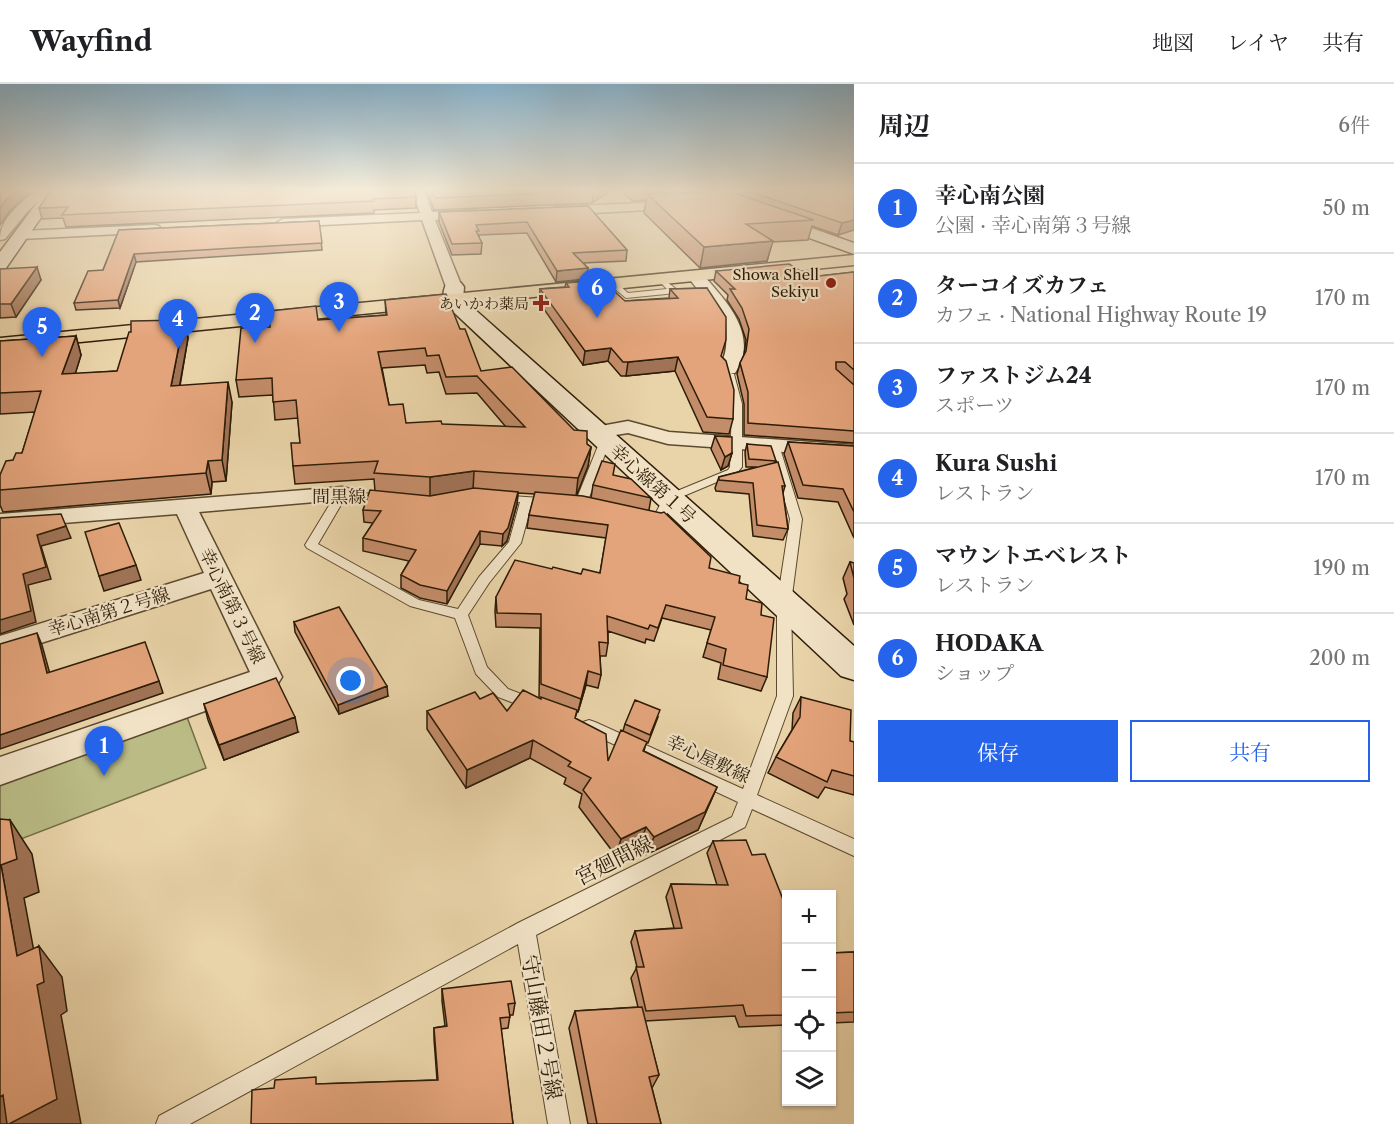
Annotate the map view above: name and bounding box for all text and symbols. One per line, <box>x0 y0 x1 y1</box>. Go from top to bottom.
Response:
text: Wayfind <box>30 24 152 58</box>
text: 地図 <box>1152 30 1194 55</box>
text: レイヤ <box>1227 30 1289 55</box>
text: 共有 <box>1322 30 1364 55</box>
text: 周辺 <box>878 110 930 142</box>
text: 6件 <box>1338 113 1370 137</box>
text: 幸心南公園 <box>935 182 1045 209</box>
text: 1 <box>893 196 902 220</box>
text: 50 m <box>1323 196 1370 220</box>
text: 公園 · 幸心南第３号線 <box>935 213 1131 237</box>
place label: Showa Shell Sekiyu <box>732 265 820 301</box>
pin: 6 <box>578 268 616 318</box>
text: ターコイズカフェ <box>935 272 1109 299</box>
marker: Showa Shell Sekiyu <box>824 276 838 290</box>
pin: 3 <box>320 282 358 332</box>
text: 2 <box>892 286 903 310</box>
text: 170 m <box>1315 286 1370 310</box>
pin: 2 <box>236 294 274 343</box>
place label: あいかわ薬局 <box>439 294 529 313</box>
marker: あいかわ薬局 <box>534 296 548 310</box>
pin: 4 <box>158 300 198 349</box>
text: カフェ · National Highway Route 19 <box>935 303 1267 327</box>
pin: 5 <box>22 308 62 357</box>
text: ファストジム24 <box>935 362 1092 389</box>
text: 3 <box>892 376 903 400</box>
text: 170 m <box>1315 376 1370 400</box>
text: スポーツ <box>935 393 1014 417</box>
street label: 幸心線第１号 <box>606 440 700 528</box>
text: Kura Sushi <box>935 450 1057 477</box>
text: 4 <box>892 466 903 490</box>
text: 170 m <box>1315 466 1370 490</box>
text: レストラン <box>935 481 1034 505</box>
street label: 間黒線 <box>312 486 366 508</box>
text: マウントエベレスト <box>935 542 1131 569</box>
street label: 幸心南第３号線 <box>194 545 270 667</box>
text: 5 <box>892 556 903 580</box>
text: 190 m <box>1313 556 1370 580</box>
text: レストラン <box>935 573 1034 597</box>
street label: 幸心南第２号線 <box>46 583 172 641</box>
text: HODAKA <box>935 630 1043 657</box>
text: 6 <box>892 646 903 670</box>
text: 200 m <box>1309 646 1370 670</box>
text: ショップ <box>935 661 1015 685</box>
your location <box>336 666 365 695</box>
button: 保存 <box>878 720 1118 782</box>
button: 共有 <box>1130 720 1370 782</box>
pin: 1 <box>84 726 124 776</box>
street label: 幸心屋敷線 <box>663 730 753 788</box>
street label: 宮廻間線 <box>571 830 657 890</box>
map controls <box>782 890 836 1106</box>
button: + <box>782 890 836 944</box>
button: − <box>782 944 836 998</box>
street label: 守山藤田２号線 <box>517 952 567 1102</box>
button: locate <box>782 998 836 1052</box>
button: layers <box>782 1052 836 1106</box>

